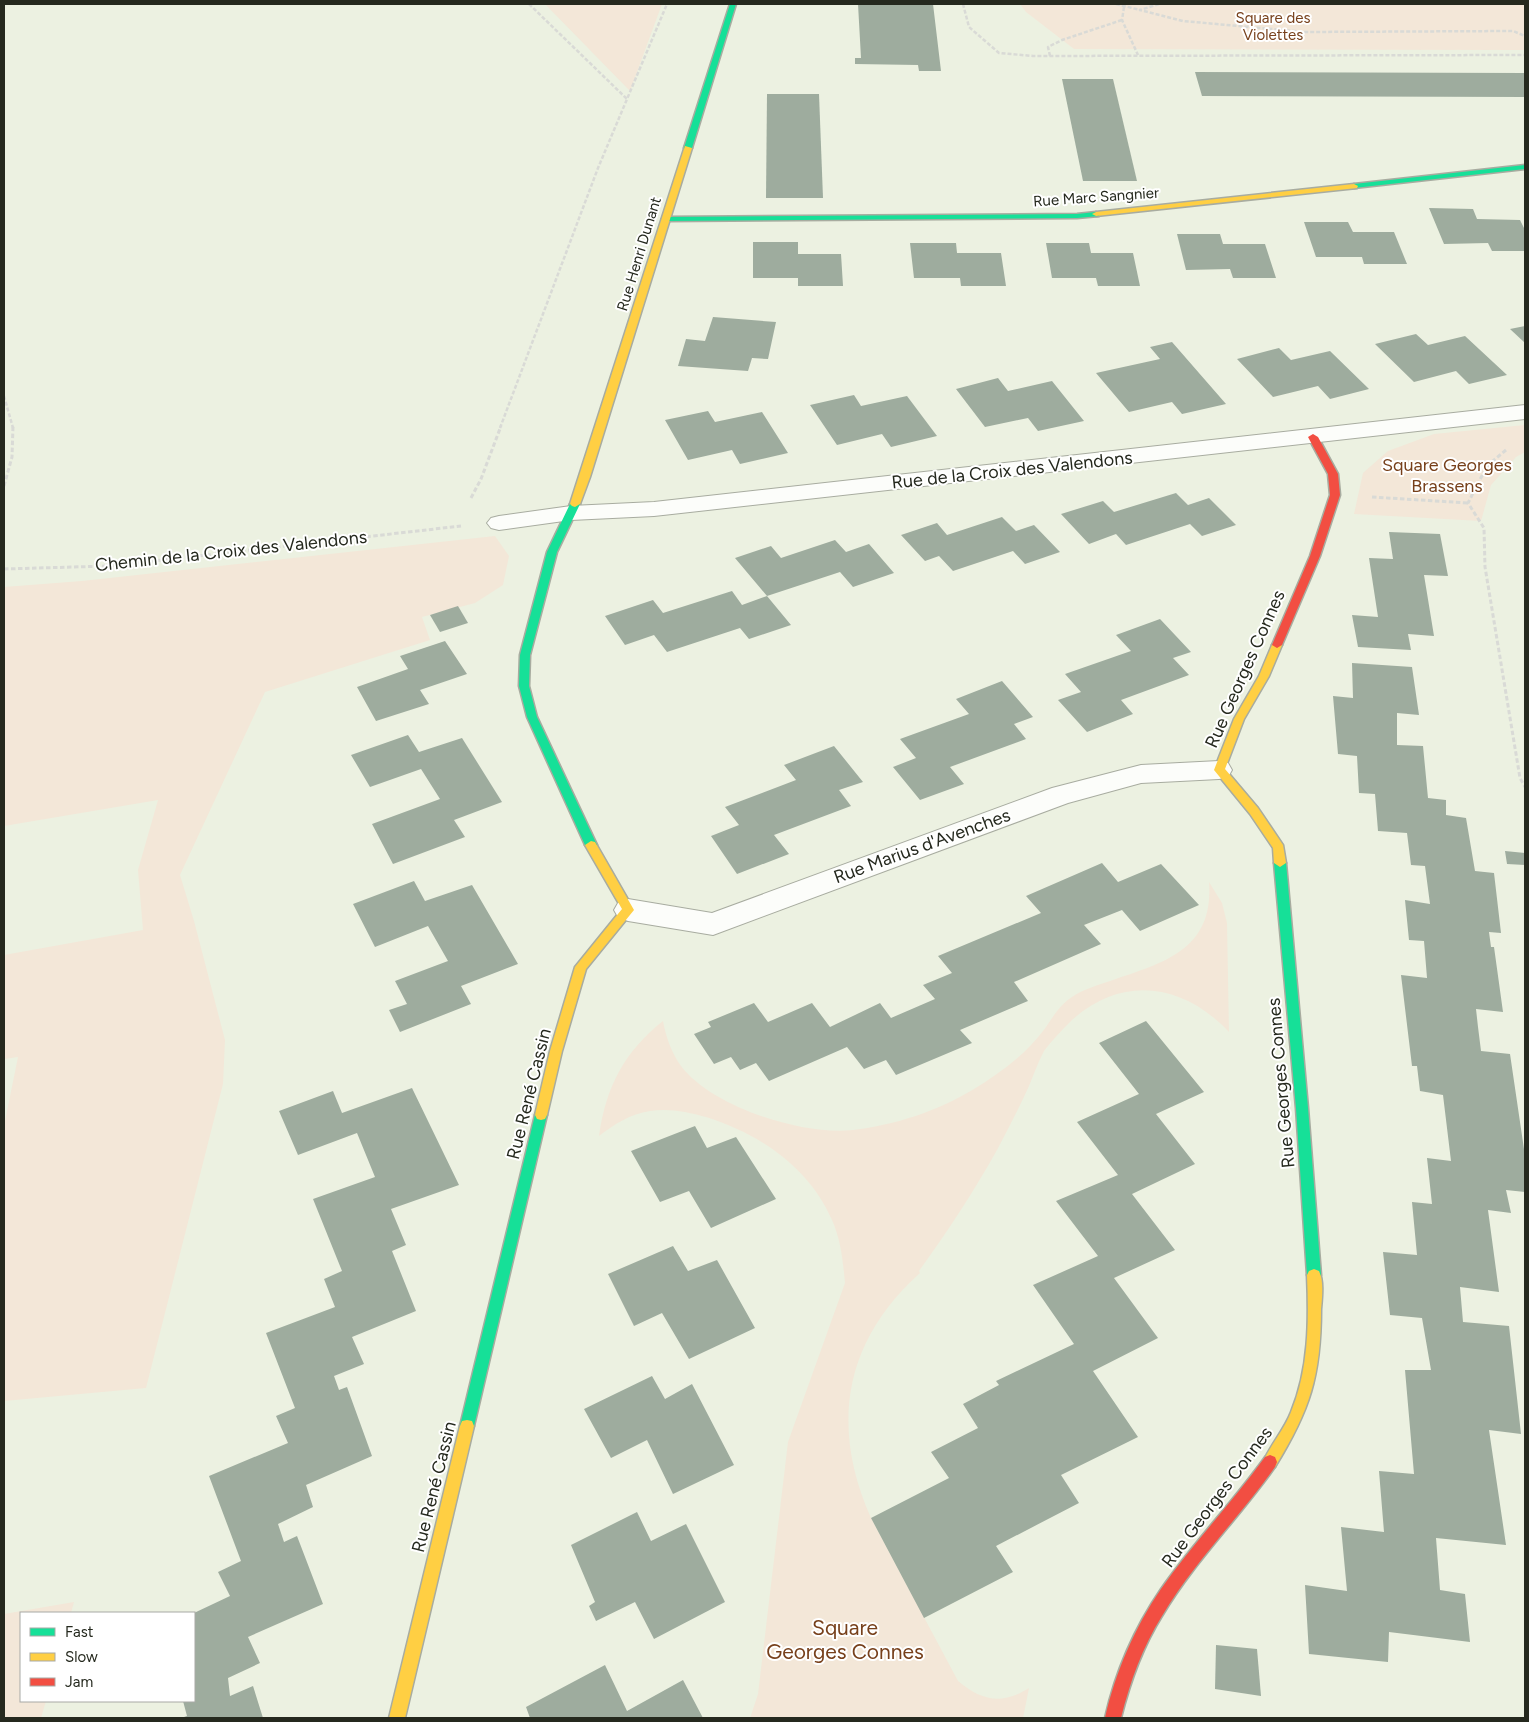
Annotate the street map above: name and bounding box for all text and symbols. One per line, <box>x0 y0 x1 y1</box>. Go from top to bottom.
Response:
park label: Square des Violettes <box>1236 9 1310 44</box>
street label: Rue Marc Sangnier <box>1033 184 1159 210</box>
street label: Rue Henri Dunant <box>613 194 665 313</box>
street label: Rue de la Croix des Valendons <box>890 446 1134 494</box>
park label: Square Georges Brassens <box>1382 454 1512 497</box>
street label: Chemin de la Croix des Valendons <box>94 526 368 576</box>
street label: Rue Georges Connes <box>1200 587 1290 751</box>
street label: Rue Marius d'Avenches <box>831 804 1013 888</box>
street label: Rue Georges Connes <box>1263 997 1299 1169</box>
street label: Rue René Cassin <box>502 1026 556 1162</box>
street label: Rue René Cassin <box>407 1419 461 1555</box>
street label: Rue Georges Connes <box>1157 1422 1277 1572</box>
legend <box>20 1612 195 1702</box>
park label: Square Georges Connes <box>766 1615 924 1664</box>
text: Fast <box>65 1623 94 1641</box>
text: Slow <box>65 1648 98 1666</box>
text: Jam <box>65 1673 93 1691</box>

